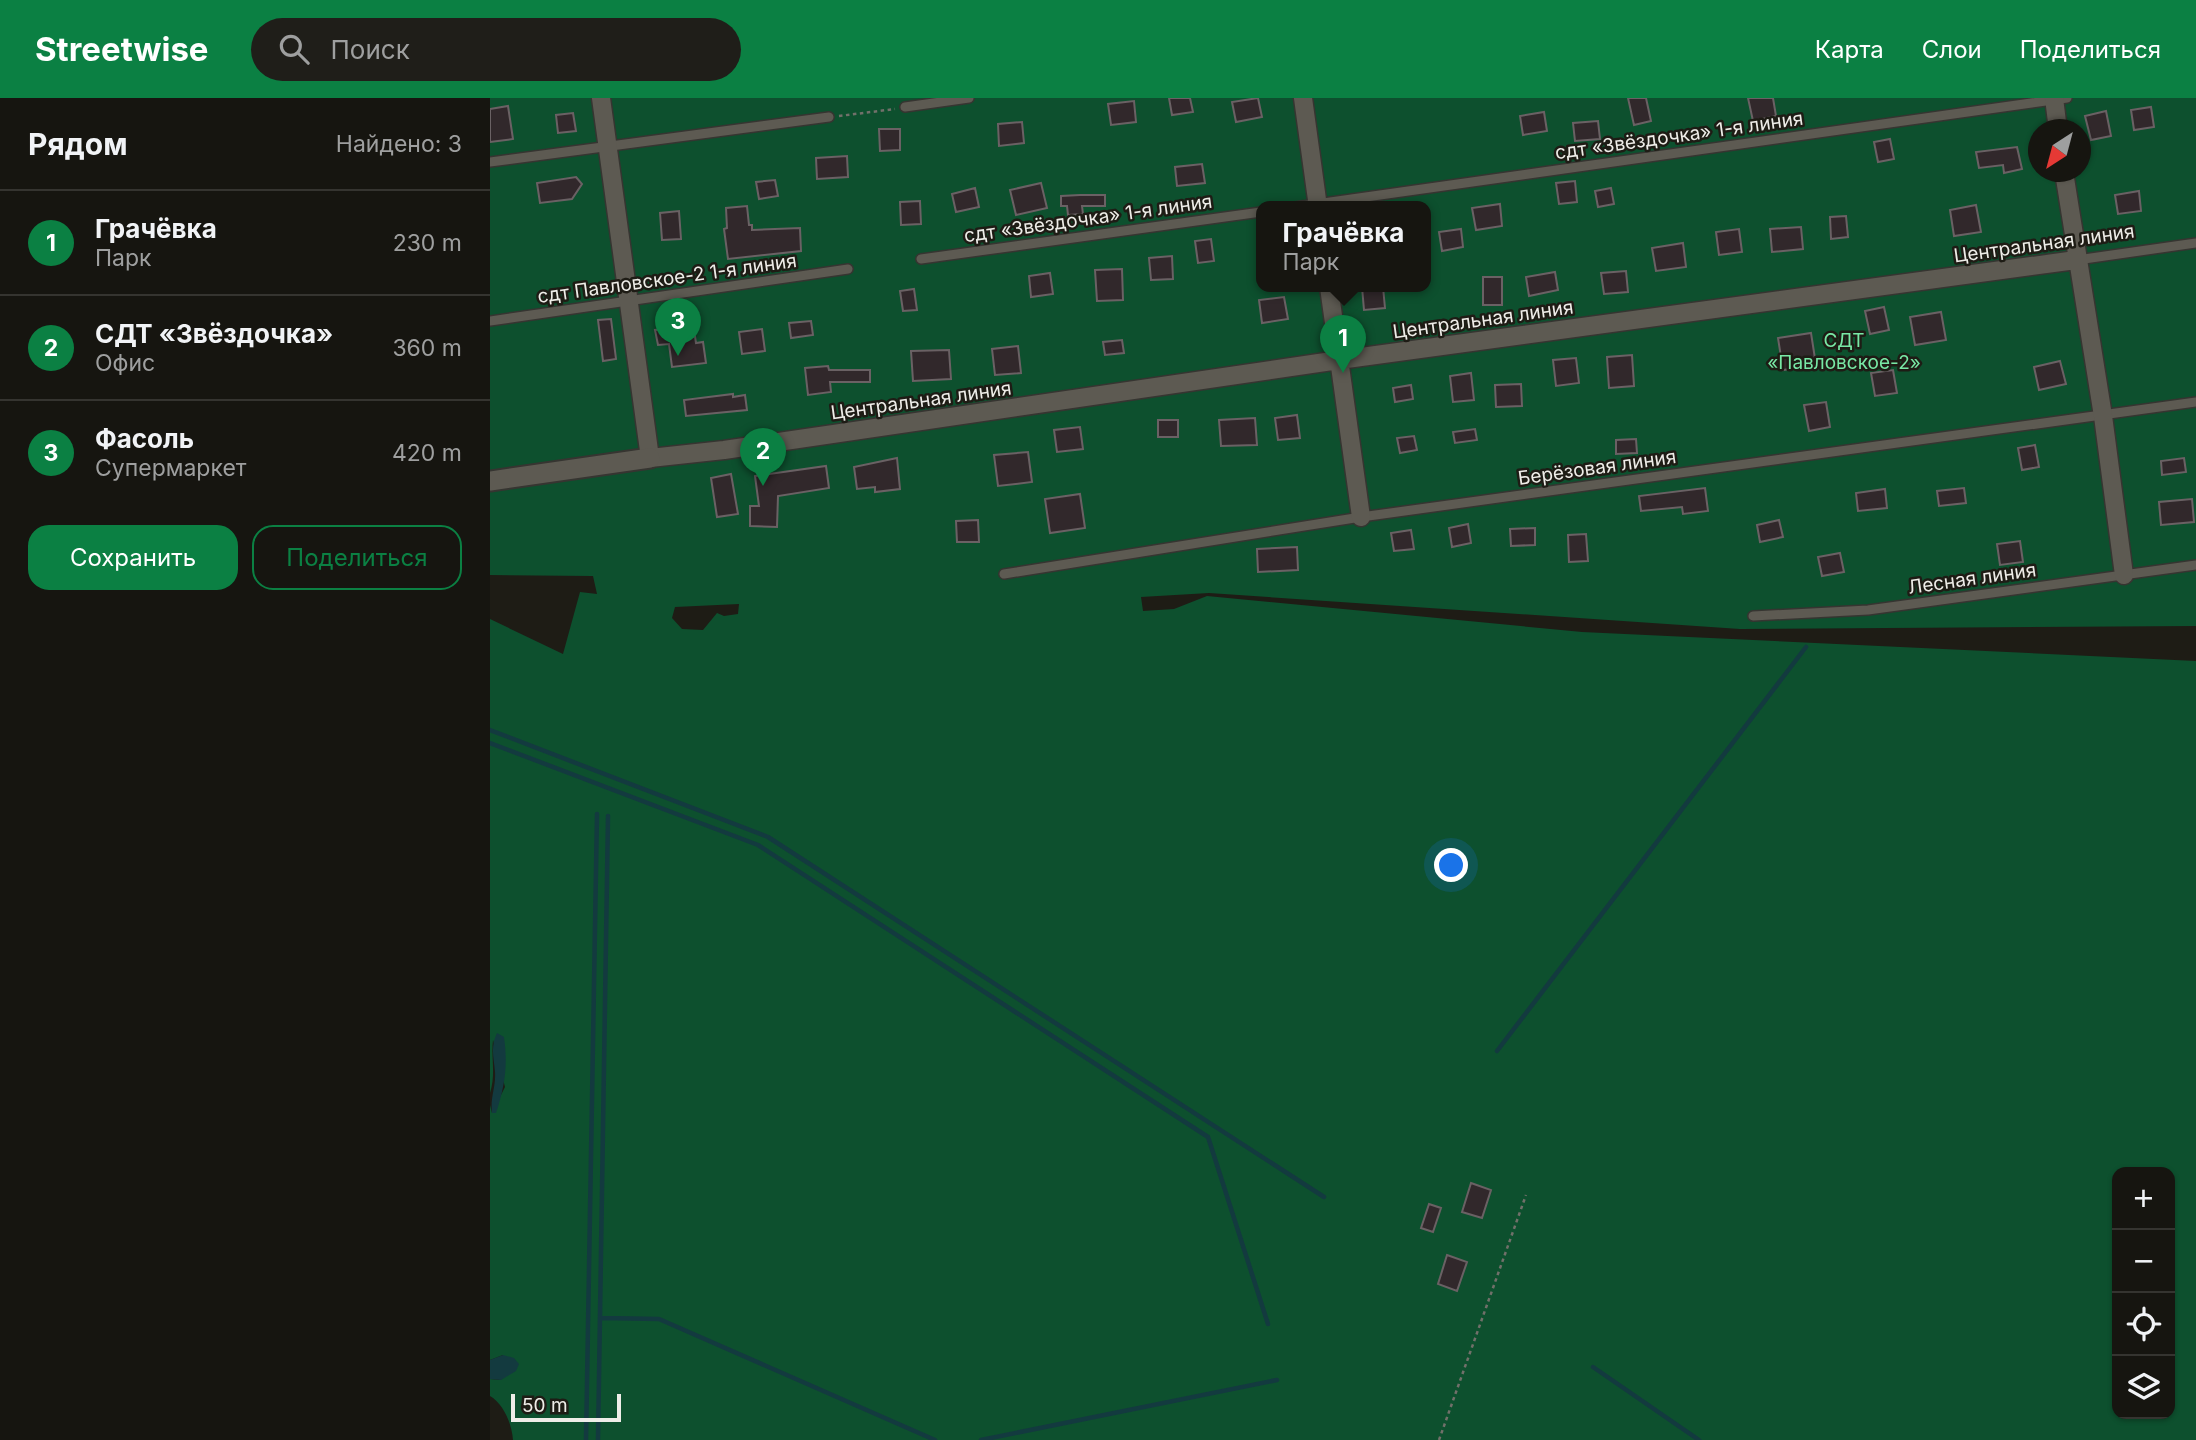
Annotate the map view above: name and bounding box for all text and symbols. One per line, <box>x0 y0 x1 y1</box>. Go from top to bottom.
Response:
search box <box>251 18 741 81</box>
text: Streetwise <box>35 29 209 69</box>
icon: search <box>275 30 313 68</box>
text: Поиск <box>331 34 410 65</box>
text: Карта <box>1815 35 1884 64</box>
text: Слои <box>1922 35 1982 64</box>
text: Поделиться <box>2020 35 2161 64</box>
street label: сдт «Звёздочка» 1-я линия <box>1554 107 1805 164</box>
north arrow <box>2028 119 2091 182</box>
text: Рядом <box>28 126 128 162</box>
text: Найдено: 3 <box>336 130 462 158</box>
street label: сдт «Звёздочка» 1-я линия <box>963 190 1214 247</box>
popup <box>1256 201 1431 292</box>
text: Грачёвка <box>95 213 217 244</box>
text: Грачёвка <box>1283 217 1404 248</box>
street label: Центральная линия <box>1952 219 2136 268</box>
text: 1 <box>46 229 56 257</box>
text: 230 m <box>393 229 462 257</box>
text: Парк <box>95 244 152 272</box>
text: Парк <box>1283 248 1339 276</box>
street label: сдт Павловское-2 1-я линия <box>536 249 798 308</box>
street label: Центральная линия <box>1391 295 1575 344</box>
pin: 3 <box>655 298 701 356</box>
pin: 1 <box>1320 315 1366 373</box>
text: СДТ «Звёздочка» <box>95 318 333 349</box>
park label: СДТ «Павловское-2» <box>1767 329 1921 374</box>
text: 2 <box>44 334 58 362</box>
text: 360 m <box>392 334 462 362</box>
text: Офис <box>95 349 155 377</box>
street label: Центральная линия <box>829 376 1013 425</box>
text: Фасоль <box>95 423 194 454</box>
pin: 2 <box>740 428 786 486</box>
text: 3 <box>44 439 58 467</box>
text: 420 m <box>392 439 462 467</box>
street label: Берёзовая линия <box>1517 445 1678 490</box>
text: Супермаркет <box>95 454 247 482</box>
button: Сохранить <box>28 525 238 590</box>
button: Поделиться <box>252 525 462 590</box>
street label: Лесная линия <box>1907 558 2038 599</box>
your location <box>1434 848 1468 882</box>
map controls <box>2112 1167 2175 1419</box>
button: + <box>2112 1167 2175 1230</box>
button: − <box>2112 1230 2175 1293</box>
button: locate <box>2112 1293 2175 1356</box>
button: layers <box>2112 1356 2175 1419</box>
scale bar <box>511 1391 621 1423</box>
text: 50 m <box>522 1394 568 1417</box>

